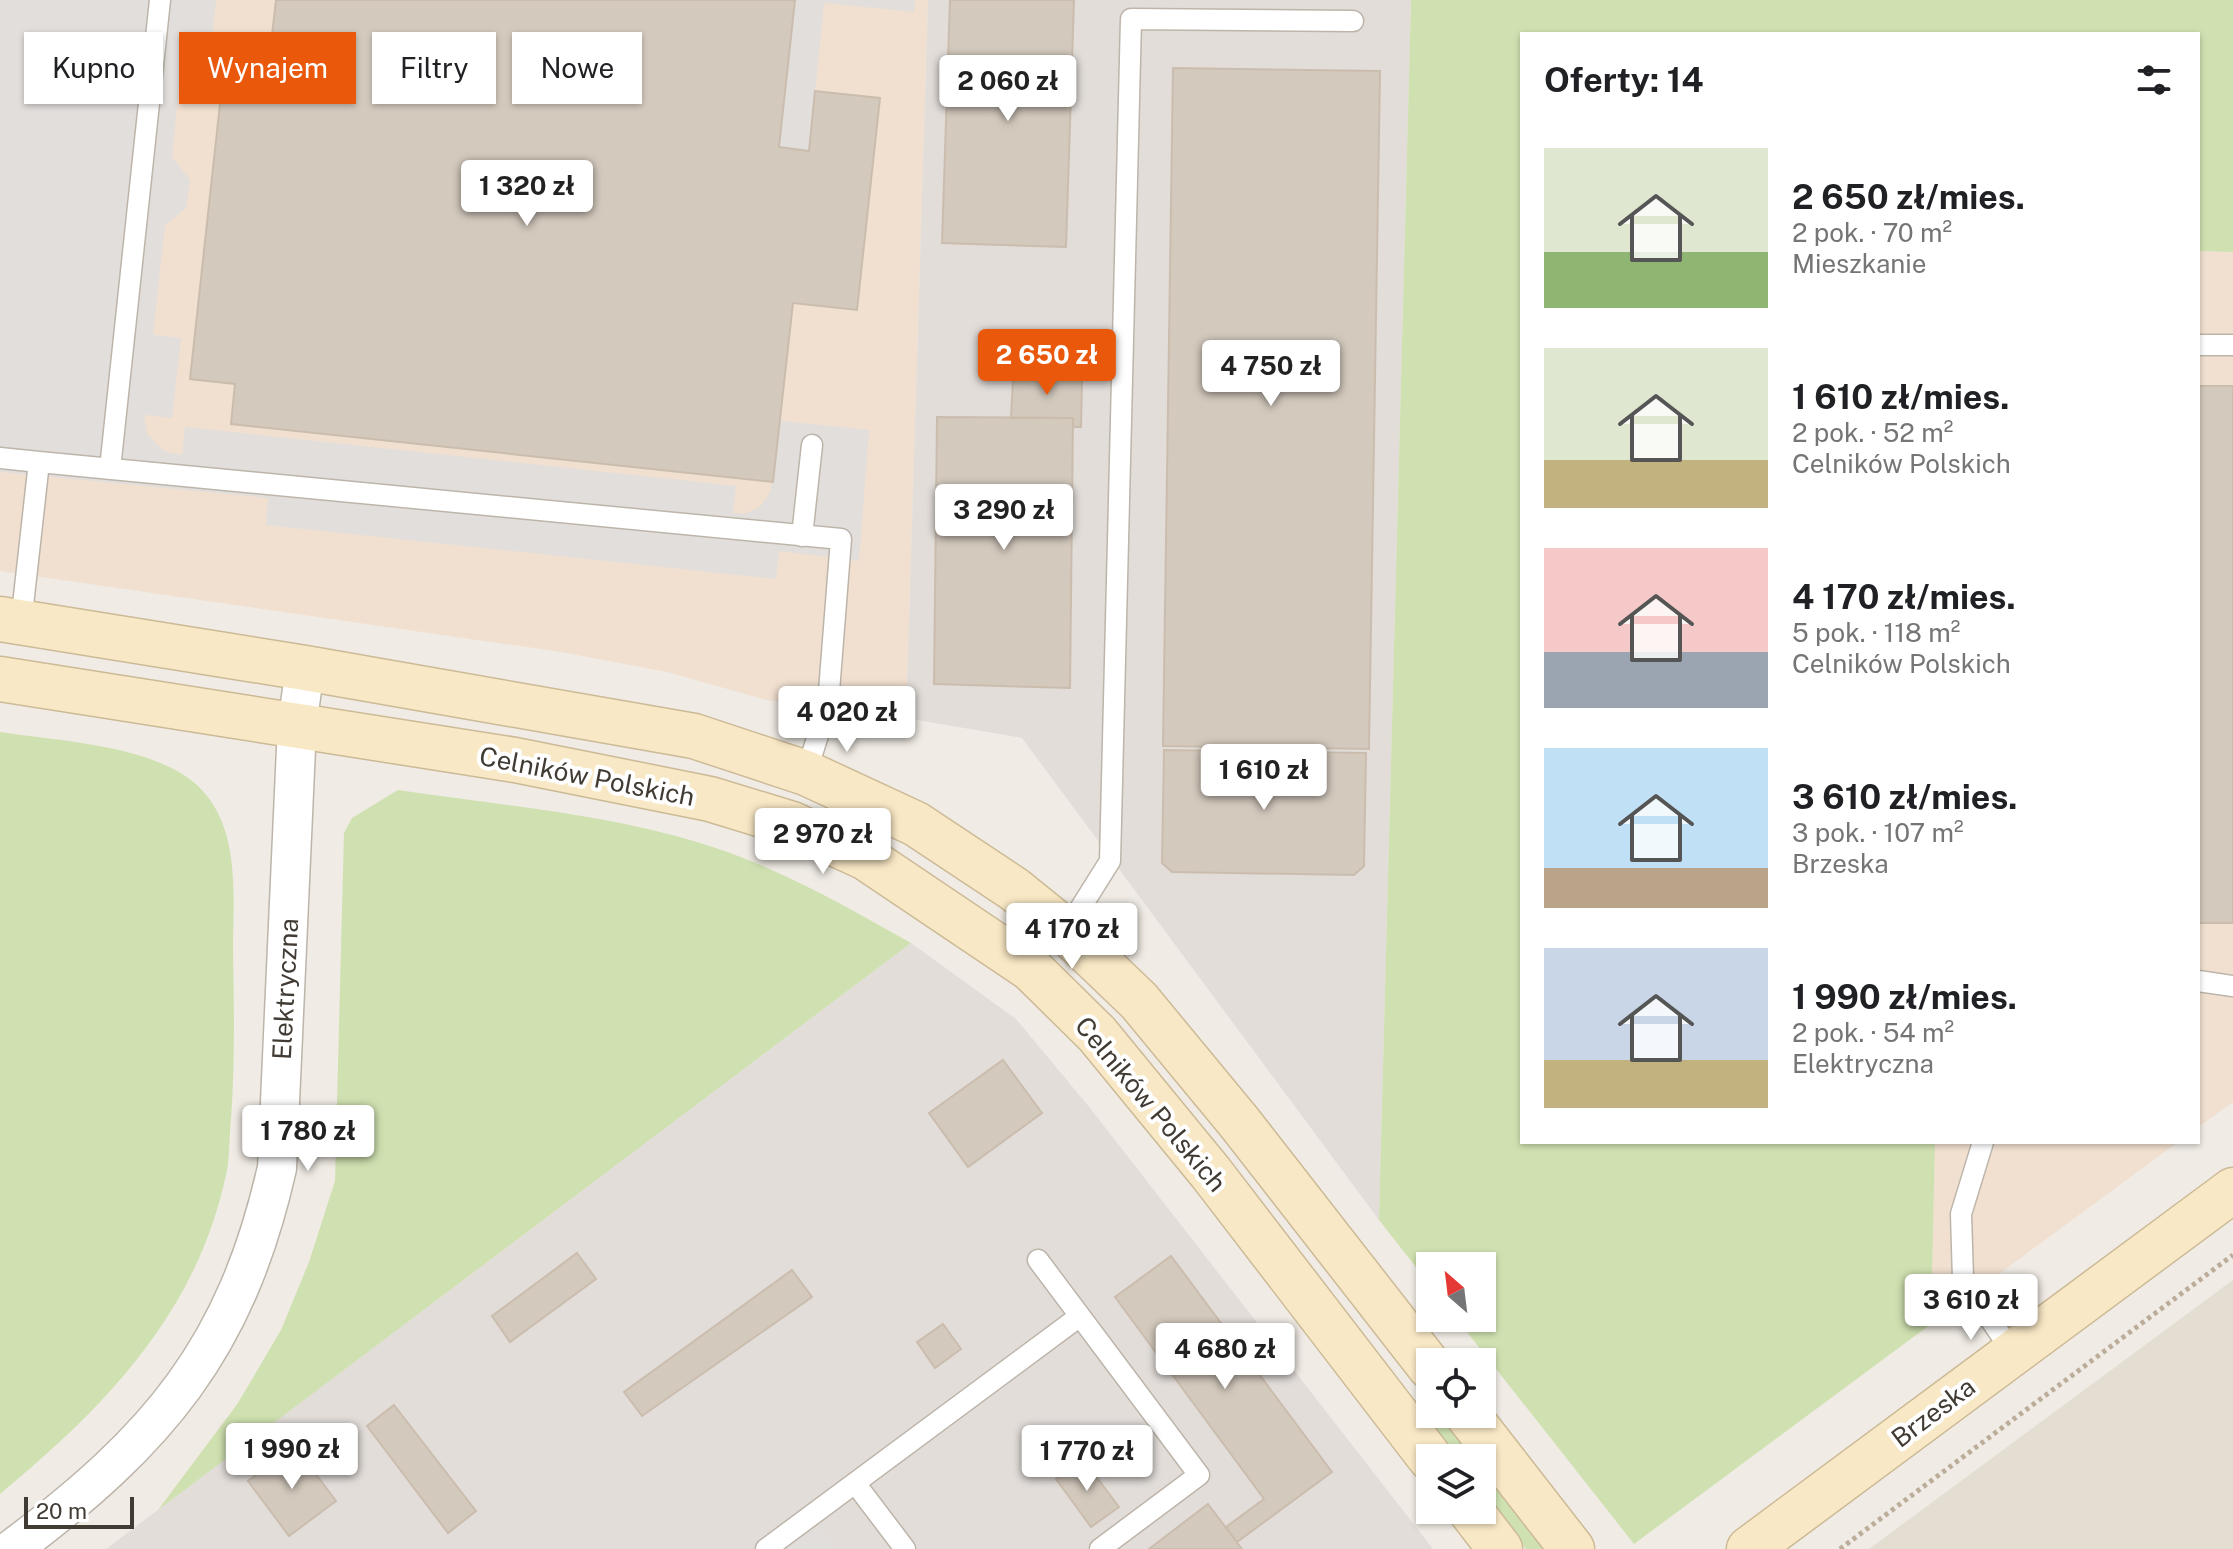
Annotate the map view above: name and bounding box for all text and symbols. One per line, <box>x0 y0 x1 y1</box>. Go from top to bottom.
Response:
chip: Kupno <box>24 32 163 104</box>
chip: Wynajem <box>179 32 356 104</box>
chip: Filtry <box>372 32 496 104</box>
chip: Nowe <box>512 32 642 104</box>
pin: 2 060 zł <box>925 55 1091 123</box>
icon: filters <box>2132 58 2176 102</box>
text: Oferty: 14 <box>1544 60 1704 100</box>
text: 2 060 zł <box>957 65 1059 96</box>
pin: 1 320 zł <box>444 160 610 228</box>
text: 1 320 zł <box>479 170 575 201</box>
text: 2 650 zł/mies. <box>1792 177 2025 217</box>
icon: home <box>1608 180 1704 276</box>
text: 2 pok. · 70 m² <box>1792 217 1952 248</box>
text: Mieszkanie <box>1792 248 1926 279</box>
pin: 2 650 zł <box>964 329 1130 397</box>
text: 2 650 zł <box>996 339 1098 370</box>
pin: 4 750 zł <box>1188 340 1354 408</box>
text: 4 750 zł <box>1220 350 1322 381</box>
text: 1 610 zł/mies. <box>1792 377 2009 417</box>
icon: home <box>1608 380 1704 476</box>
text: 2 pok. · 52 m² <box>1792 417 1953 448</box>
text: Celników Polskich <box>1792 448 2011 479</box>
pin: 3 290 zł <box>921 484 1087 552</box>
text: 3 290 zł <box>953 494 1055 525</box>
text: 4 170 zł/mies. <box>1792 577 2016 617</box>
icon: home <box>1608 580 1704 676</box>
text: 5 pok. · 118 m² <box>1792 617 1960 648</box>
text: Celników Polskich <box>1792 648 2011 679</box>
pin: 4 020 zł <box>764 686 930 754</box>
text: 4 020 zł <box>796 696 898 727</box>
street label: Celników Polskich <box>477 740 697 812</box>
pin: 1 610 zł <box>1181 744 1347 812</box>
text: 1 610 zł <box>1219 754 1309 785</box>
text: 3 610 zł/mies. <box>1792 777 2017 817</box>
icon: home <box>1608 780 1704 876</box>
pin: 2 970 zł <box>740 808 906 876</box>
text: 3 pok. · 107 m² <box>1792 817 1964 848</box>
text: 2 970 zł <box>773 818 873 849</box>
text: Brzeska <box>1792 848 1889 879</box>
pin: 4 170 zł <box>989 903 1155 971</box>
text: 4 170 zł <box>1024 913 1120 944</box>
street label: Elektryczna <box>266 917 304 1061</box>
text: 1 990 zł/mies. <box>1792 977 2017 1017</box>
icon: home <box>1608 980 1704 1076</box>
street label: Celników Polskich <box>1069 1010 1233 1198</box>
text: 2 pok. · 54 m² <box>1792 1017 1954 1048</box>
text: Elektryczna <box>1792 1048 1934 1079</box>
pin: 1 780 zł <box>225 1105 391 1173</box>
text: 1 780 zł <box>260 1115 356 1146</box>
north arrow <box>1416 1252 1496 1332</box>
map controls <box>1416 1252 1496 1524</box>
pin: 3 610 zł <box>1888 1274 2054 1342</box>
text: 3 610 zł <box>1923 1284 2019 1315</box>
pin: 4 680 zł <box>1142 1323 1308 1391</box>
text: 4 680 zł <box>1174 1333 1276 1364</box>
button: locate <box>1416 1348 1496 1428</box>
street label: Brzeska <box>1885 1371 1981 1453</box>
pin: 1 990 zł <box>209 1423 375 1491</box>
pin: 1 770 zł <box>1004 1425 1170 1493</box>
text: 1 990 zł <box>244 1433 340 1464</box>
text: 1 770 zł <box>1040 1435 1134 1466</box>
button: layers <box>1416 1444 1496 1524</box>
scale bar <box>24 1493 134 1529</box>
text: 20 m <box>36 1498 87 1524</box>

